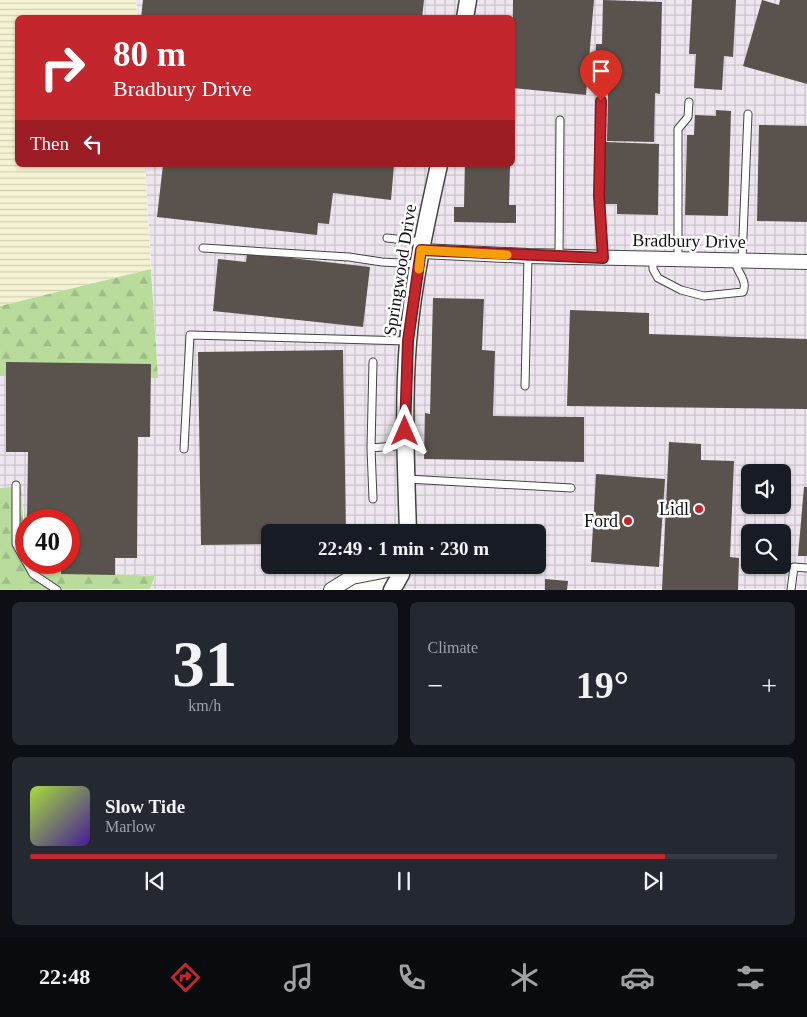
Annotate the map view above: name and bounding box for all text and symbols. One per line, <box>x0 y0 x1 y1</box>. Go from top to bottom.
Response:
icon: right <box>30 35 95 100</box>
text: 80 m <box>113 35 186 74</box>
pin <box>580 50 622 101</box>
icon: arrive <box>587 57 615 85</box>
text: Bradbury Drive <box>113 76 252 101</box>
icon: left <box>79 130 107 158</box>
text: Then <box>30 133 69 154</box>
street label: Springwood Drive <box>380 203 420 337</box>
street label: Bradbury Drive <box>632 230 746 252</box>
position arrow <box>378 404 430 456</box>
map controls <box>741 464 791 574</box>
button: sound <box>741 464 791 514</box>
place label: Lidl <box>659 499 689 519</box>
marker: Lidl <box>693 503 705 515</box>
speed limit sign: 40 <box>15 509 80 574</box>
place label: Ford <box>584 511 618 531</box>
marker: Ford <box>622 515 634 527</box>
button: search <box>741 524 791 574</box>
text: 22:49 · 1 min · 230 m <box>318 538 489 559</box>
text: 31 <box>172 628 237 700</box>
text: Climate <box>428 639 478 656</box>
text: 19° <box>576 664 629 706</box>
text: − <box>428 670 443 701</box>
text: + <box>761 670 777 701</box>
text: km/h <box>188 697 221 714</box>
text: Slow Tide <box>105 796 185 817</box>
text: Marlow <box>105 818 156 835</box>
icon: previous <box>141 867 169 895</box>
icon: pause <box>390 867 418 895</box>
icon: next <box>639 867 667 895</box>
icon: directions <box>168 960 203 995</box>
icon: music <box>281 960 316 995</box>
icon: phone <box>394 960 429 995</box>
icon: climate <box>507 960 542 995</box>
icon: car <box>620 960 655 995</box>
icon: filters <box>733 960 768 995</box>
text: 22:48 <box>39 964 90 989</box>

